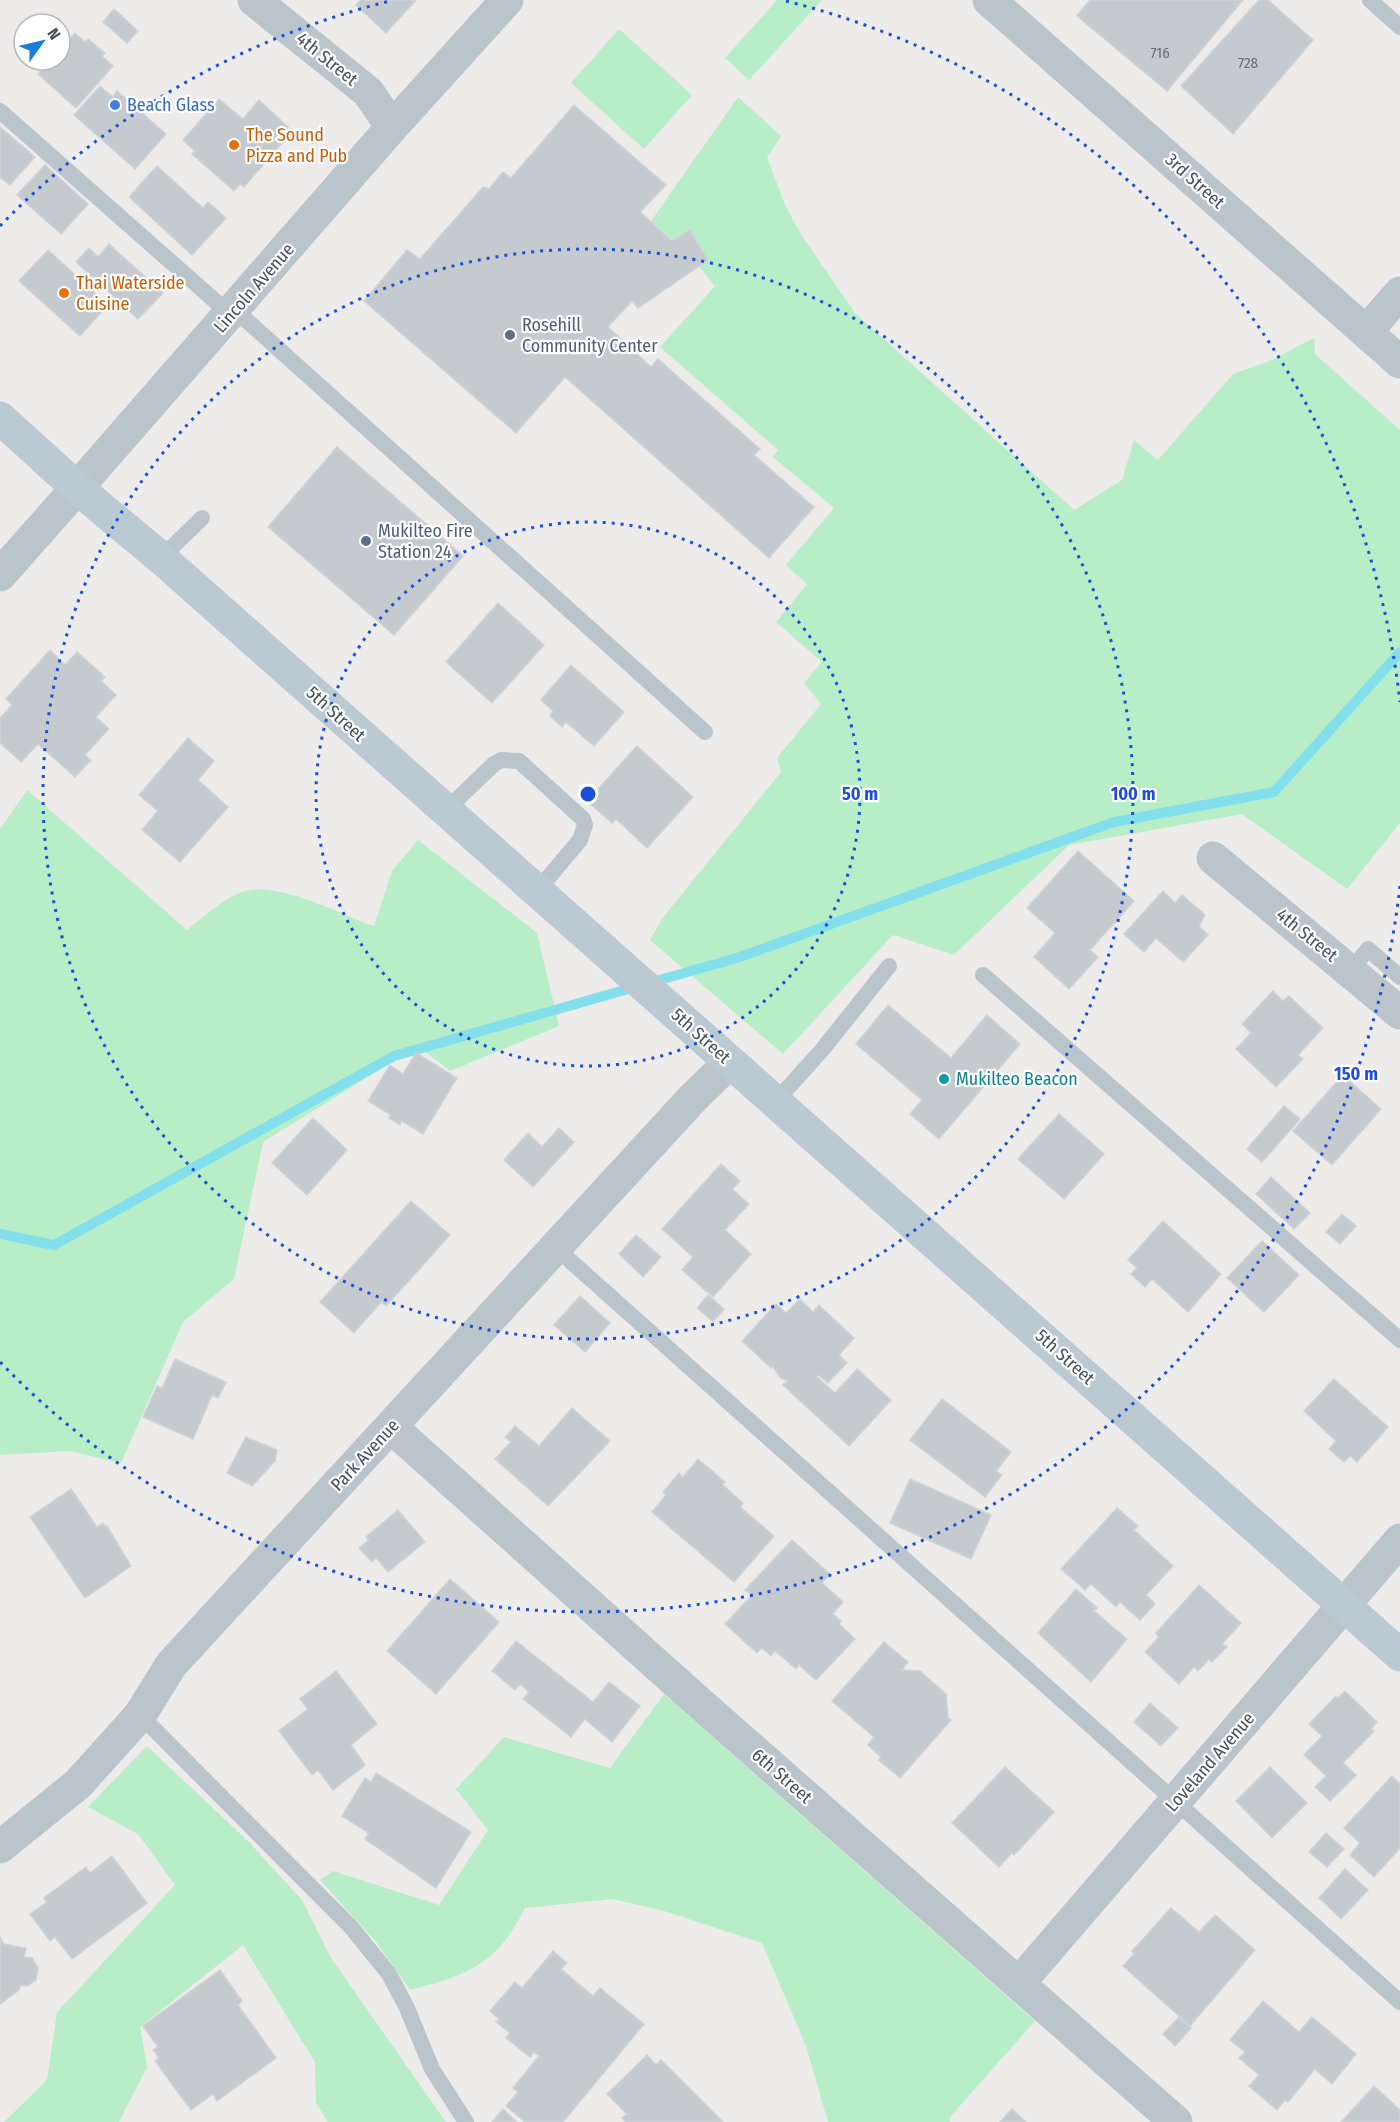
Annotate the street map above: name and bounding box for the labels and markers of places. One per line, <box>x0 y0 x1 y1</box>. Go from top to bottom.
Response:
place label: Beach Glass <box>127 94 215 116</box>
marker: Beach Glass <box>108 98 122 112</box>
place label: The Sound Pizza and Pub <box>246 124 347 167</box>
marker: The Sound Pizza and Pub <box>227 138 241 152</box>
place label: Thai Waterside Cuisine <box>76 272 185 315</box>
marker: Thai Waterside Cuisine <box>57 286 71 300</box>
place label: Rosehill Community Center <box>522 314 658 357</box>
marker: Rosehill Community Center <box>503 328 517 342</box>
place label: Mukilteo Fire Station 24 <box>378 520 473 563</box>
marker: Mukilteo Fire Station 24 <box>359 534 373 548</box>
centre of rings <box>578 784 598 804</box>
place label: Mukilteo Beacon <box>956 1068 1078 1090</box>
marker: Mukilteo Beacon <box>937 1072 951 1086</box>

